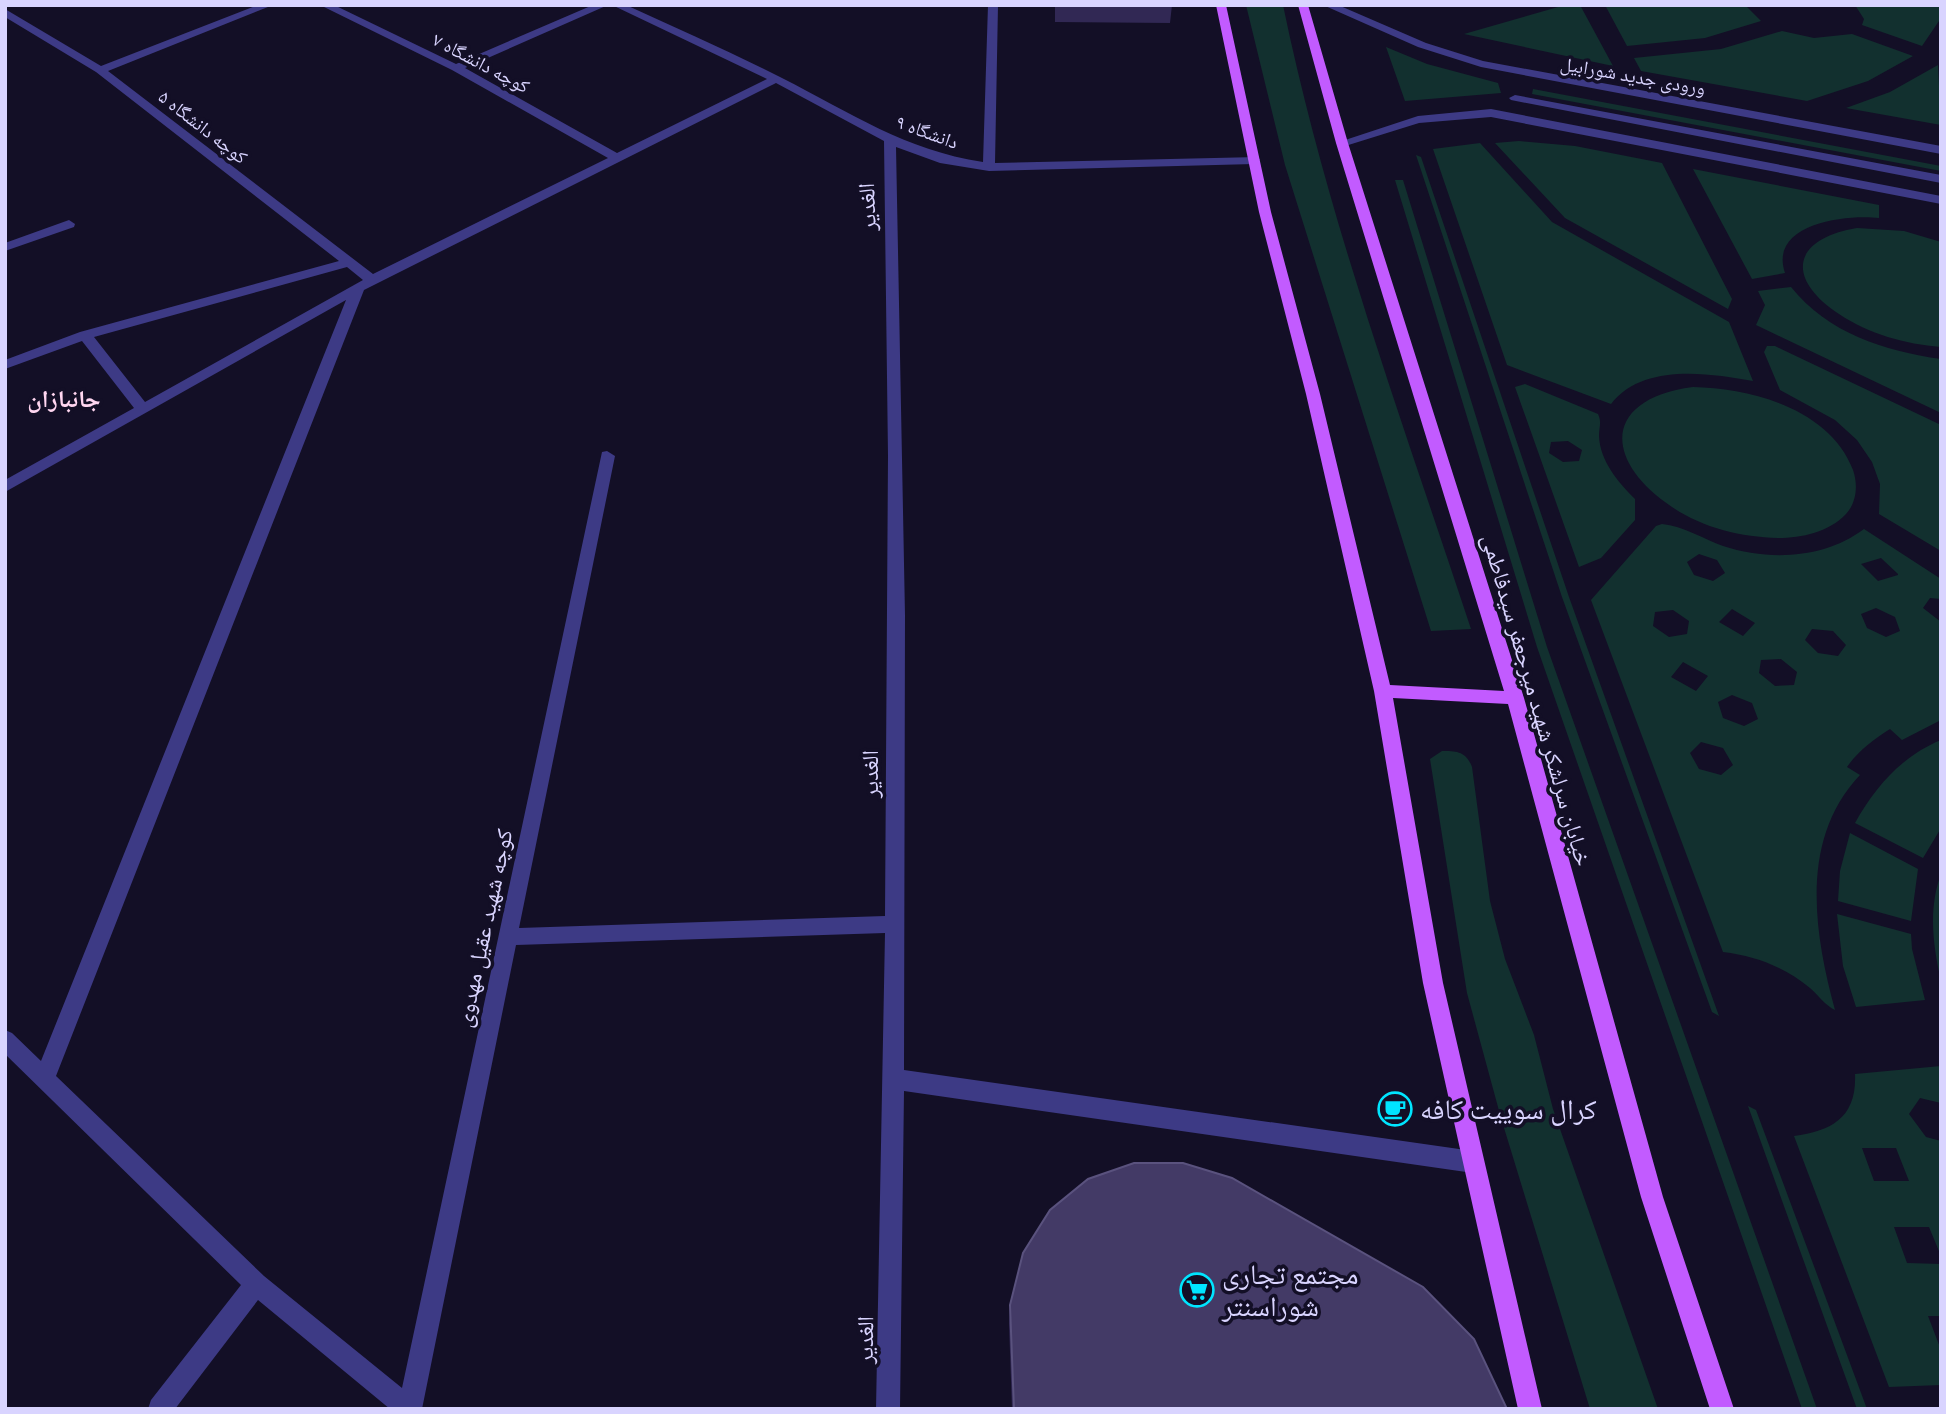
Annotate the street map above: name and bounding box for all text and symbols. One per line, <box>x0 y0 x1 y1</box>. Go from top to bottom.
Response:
street label: کوچه دانشگاه ۷ <box>429 28 533 98</box>
street label: ورودی جدید شورابیل <box>1559 52 1707 100</box>
street label: کوچه دانشگاه ۵ <box>154 85 252 169</box>
street label: دانشگاه ۹ <box>893 110 961 154</box>
street label: الغدیر <box>852 183 882 232</box>
district label: جانبازان <box>27 385 101 413</box>
street label: خیابان سرلشکر شهید میرجعفر سیدفاطمی <box>1476 531 1598 869</box>
street label: الغدیر <box>856 750 884 799</box>
street label: کوچه شهید عقیل مهدوی <box>449 826 519 1030</box>
cafe icon: کرال سوییت کافه <box>1376 1090 1414 1128</box>
place label: کرال سوییت کافه <box>1420 1093 1597 1126</box>
place label: مجتمع تجاری شوراسنتر <box>1221 1258 1358 1323</box>
supermarket icon: مجتمع تجاری شوراسنتر <box>1178 1271 1216 1309</box>
street label: الغدیر <box>851 1316 879 1365</box>

